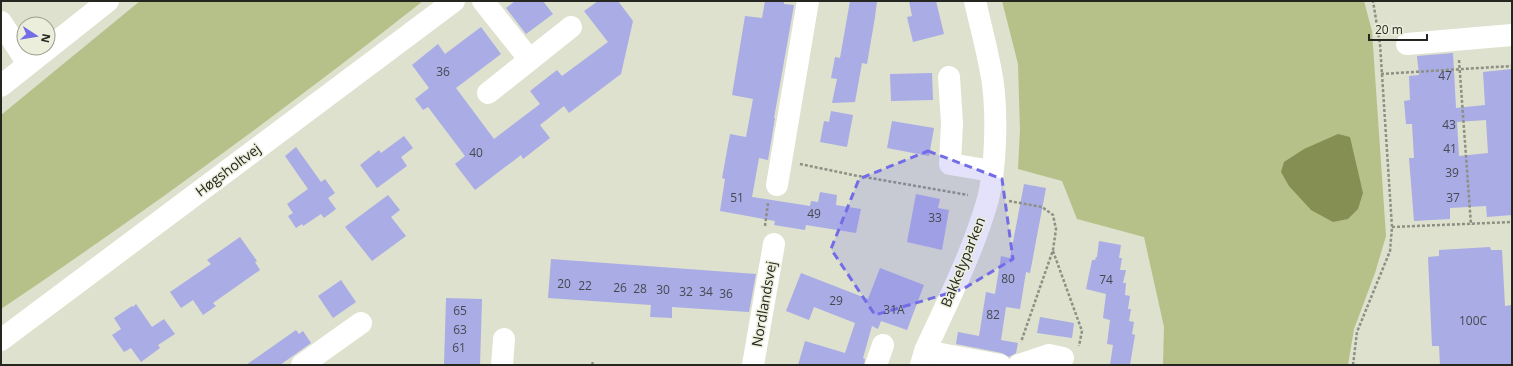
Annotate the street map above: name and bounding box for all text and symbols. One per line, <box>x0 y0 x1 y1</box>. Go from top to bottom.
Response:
north arrow <box>16 16 56 56</box>
scale bar <box>1369 16 1427 42</box>
text: 20 m <box>1375 21 1403 38</box>
text: N <box>38 32 55 44</box>
house number: 36 <box>436 63 450 80</box>
house number: 47 <box>1438 67 1452 84</box>
house number: 43 <box>1442 116 1456 133</box>
street label: Høgsholtvej <box>191 139 264 200</box>
house number: 41 <box>1443 140 1457 157</box>
house number: 40 <box>469 144 483 161</box>
house number: 39 <box>1445 164 1459 181</box>
house number: 51 <box>730 189 744 206</box>
house number: 37 <box>1446 189 1460 206</box>
house number: 49 <box>807 205 821 222</box>
house number: 33 <box>928 209 942 226</box>
street label: Bakkelyparken <box>936 214 989 310</box>
street label: Nordlandsvej <box>747 260 780 348</box>
house number: 80 <box>1001 270 1015 287</box>
house number: 74 <box>1099 271 1113 288</box>
house number: 20 <box>557 275 571 292</box>
house number: 22 <box>578 277 592 294</box>
house number: 26 <box>613 279 627 296</box>
house number: 28 <box>633 280 647 297</box>
house number: 30 <box>656 281 670 298</box>
house number: 32 <box>679 283 693 300</box>
house number: 34 <box>699 283 713 300</box>
house number: 36 <box>719 285 733 302</box>
house number: 29 <box>829 292 843 309</box>
house number: 31A <box>883 301 905 318</box>
house number: 65 <box>453 302 467 319</box>
house number: 82 <box>986 306 1000 323</box>
house number: 100C <box>1459 312 1488 329</box>
house number: 63 <box>453 321 467 338</box>
house number: 61 <box>452 339 466 356</box>

